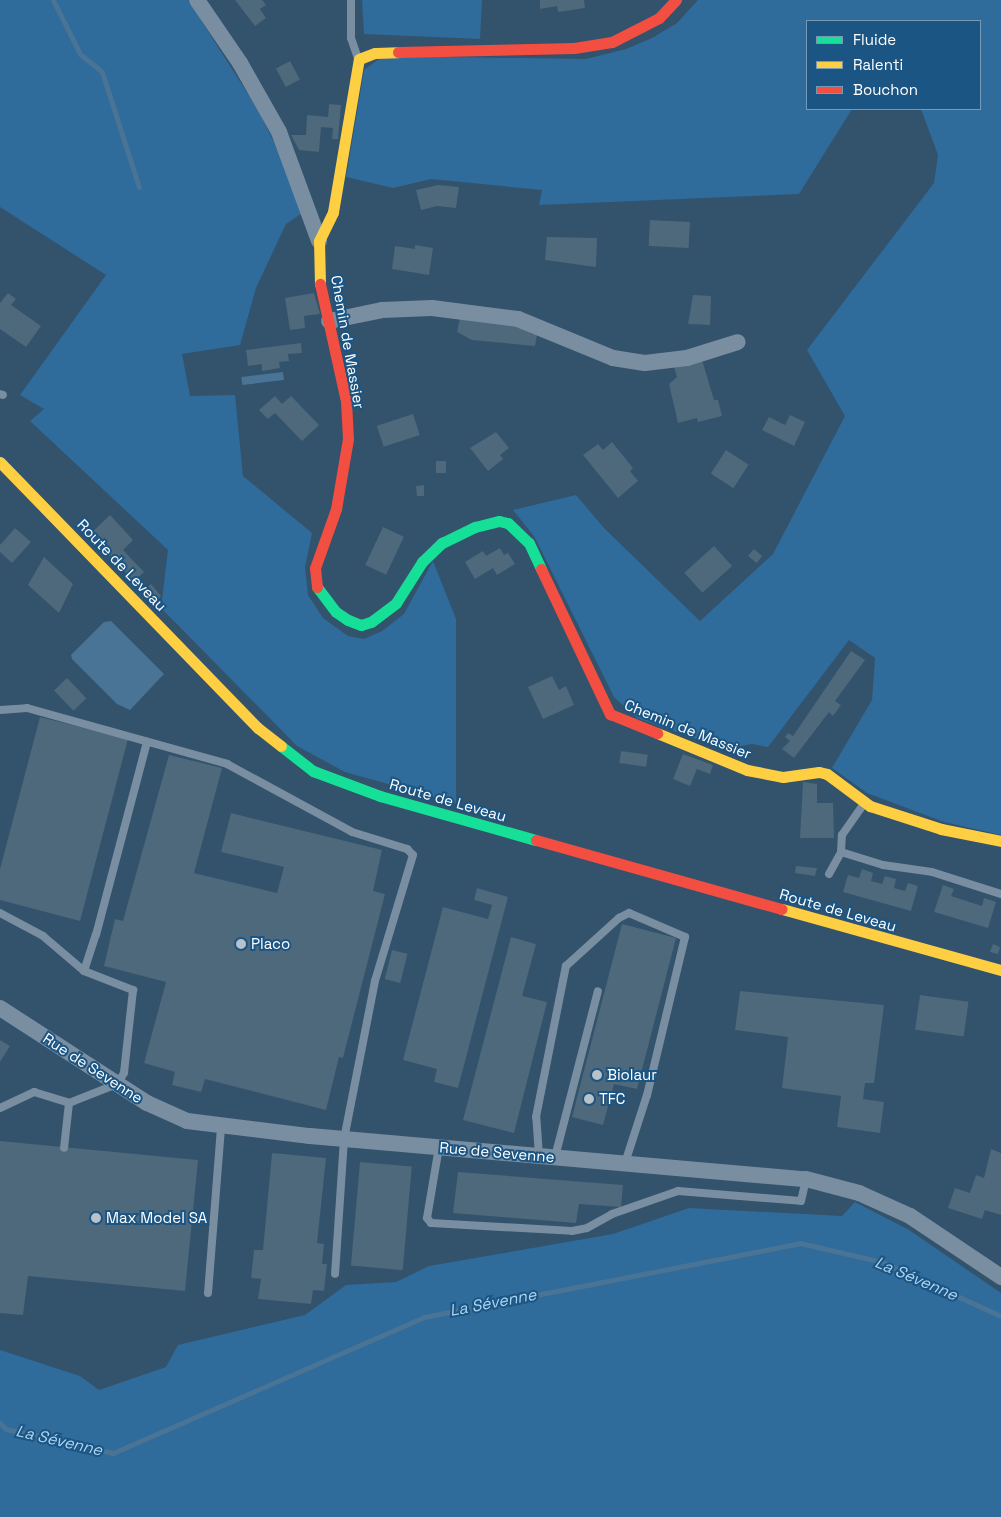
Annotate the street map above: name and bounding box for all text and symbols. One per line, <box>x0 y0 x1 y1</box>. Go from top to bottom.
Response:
legend <box>806 20 981 110</box>
text: Fluide <box>853 30 896 49</box>
text: Ralenti <box>853 55 903 74</box>
text: Bouchon <box>853 80 918 99</box>
street label: Chemin de Massier <box>327 274 369 410</box>
street label: Route de Leveau <box>74 515 170 615</box>
street label: Chemin de Massier <box>622 695 754 763</box>
street label: Route de Leveau <box>388 775 508 825</box>
street label: Route de Leveau <box>778 885 898 935</box>
place label: Placo <box>251 935 290 953</box>
marker: Placo <box>235 938 247 950</box>
street label: Rue de Sevenne <box>40 1029 146 1107</box>
place label: Biolaur <box>607 1066 657 1084</box>
marker: Biolaur <box>591 1069 603 1081</box>
place label: TFC <box>599 1090 625 1108</box>
marker: TFC <box>583 1093 595 1105</box>
street label: Rue de Sevenne <box>439 1138 555 1166</box>
place label: Max Model SA <box>106 1209 207 1227</box>
marker: Max Model SA <box>90 1212 102 1224</box>
water label: La Sévenne <box>872 1253 960 1305</box>
water label: La Sévenne <box>448 1285 538 1321</box>
water label: La Sévenne <box>14 1422 104 1460</box>

